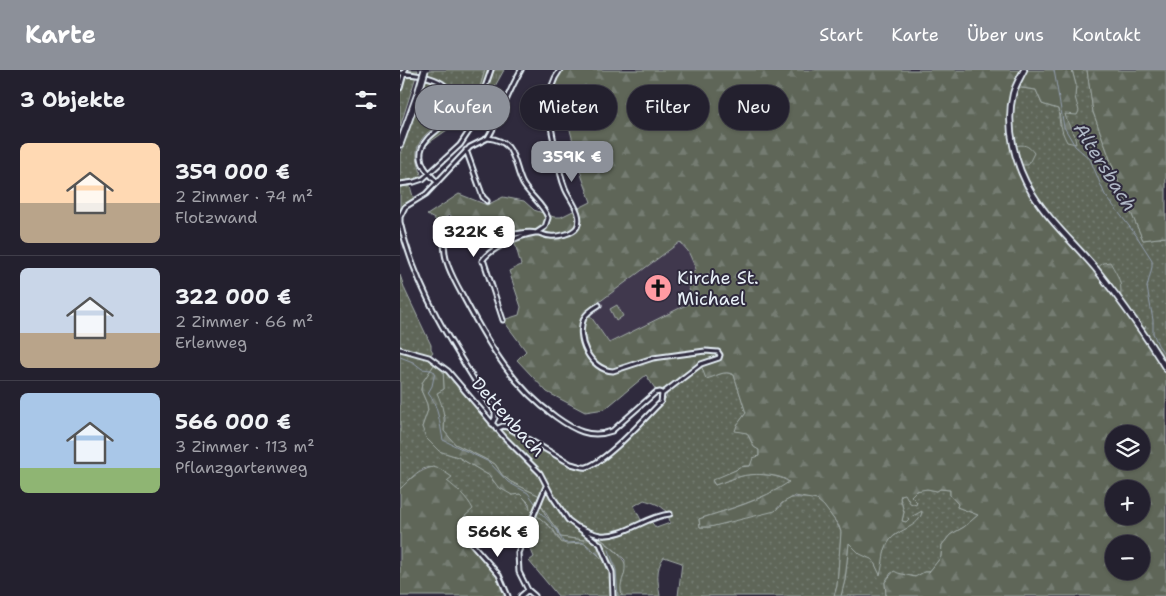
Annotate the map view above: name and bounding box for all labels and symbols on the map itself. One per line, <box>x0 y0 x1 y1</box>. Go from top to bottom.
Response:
water label: Altersbach <box>1068 118 1142 216</box>
pin: 359K € <box>531 140 613 183</box>
pin: 322K € <box>433 216 515 258</box>
place label: Kirche St. Michael <box>677 266 759 311</box>
church icon: Kirche St. Michael <box>643 273 673 303</box>
street label: Dettenbach <box>466 372 550 462</box>
pin: 566K € <box>457 516 539 558</box>

